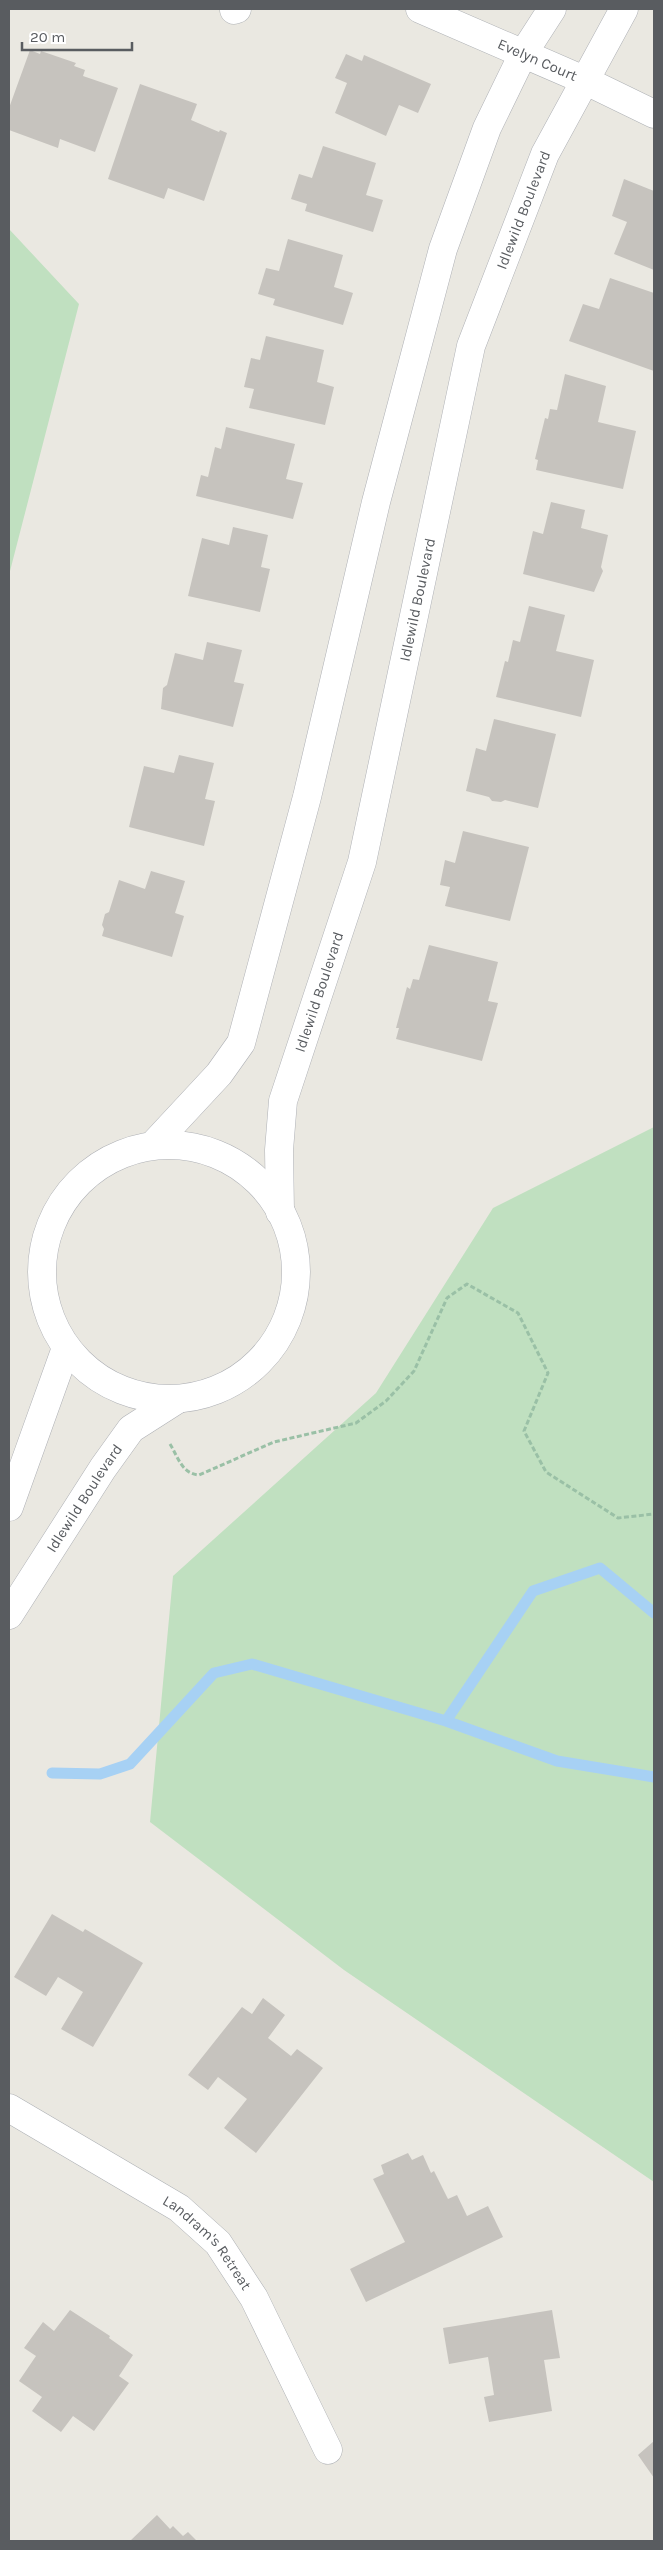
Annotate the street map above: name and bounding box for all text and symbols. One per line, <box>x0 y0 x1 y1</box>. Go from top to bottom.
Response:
scale bar <box>22 20 132 52</box>
text: 20 m <box>30 28 65 46</box>
street label: Evelyn Court <box>495 35 580 85</box>
street label: Idlewild Boulevard <box>492 148 554 272</box>
street label: Idlewild Boulevard <box>396 536 439 663</box>
street label: Idlewild Boulevard <box>291 929 347 1054</box>
street label: Idlewild Boulevard <box>42 1441 126 1556</box>
street label: Landram's Retreat <box>160 2191 256 2294</box>

